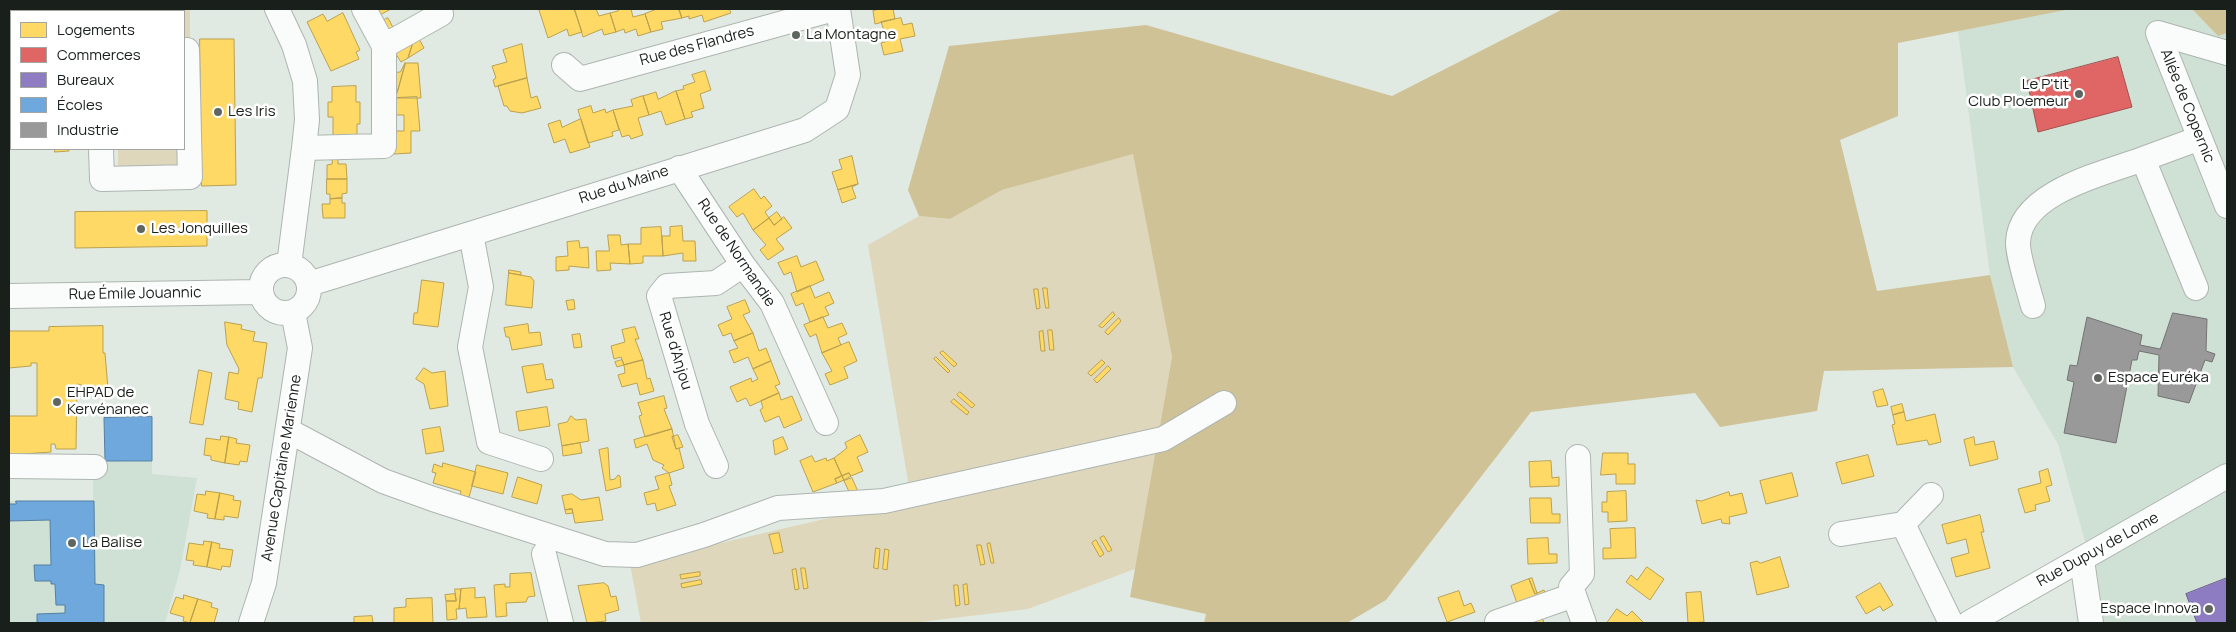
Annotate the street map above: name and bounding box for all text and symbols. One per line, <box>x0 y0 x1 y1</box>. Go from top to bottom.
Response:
legend <box>10 10 185 150</box>
text: Logements <box>57 19 135 40</box>
street label: Rue des Flandres <box>638 22 756 70</box>
place label: La Montagne <box>806 26 896 44</box>
marker: La Montagne <box>790 29 802 41</box>
text: Commerces <box>57 44 141 65</box>
street label: Allée de Copernic <box>2156 47 2218 165</box>
text: Bureaux <box>57 69 114 90</box>
place label: Le P'tit Club Ploemeur <box>1968 76 2069 111</box>
marker: Le P'tit Club Ploemeur <box>2073 88 2085 100</box>
text: Écoles <box>57 94 103 115</box>
place label: Les Iris <box>228 103 276 121</box>
marker: Les Iris <box>212 106 224 118</box>
text: Industrie <box>57 119 119 140</box>
street label: Rue du Maine <box>577 162 671 208</box>
street label: Rue de Normandie <box>693 196 779 310</box>
place label: Les Jonquilles <box>151 220 248 238</box>
marker: Les Jonquilles <box>135 223 147 235</box>
street label: Rue Émile Jouannic <box>68 284 202 304</box>
street label: Rue d'Anjou <box>655 310 695 392</box>
place label: Espace Euréka <box>2108 369 2209 387</box>
marker: Espace Euréka <box>2092 372 2104 384</box>
street label: Avenue Capitaine Marienne <box>258 373 306 563</box>
place label: EHPAD de Kervénanec <box>67 384 149 419</box>
marker: EHPAD de Kervénanec <box>51 396 63 408</box>
street label: Rue Dupuy de Lome <box>2034 509 2162 591</box>
place label: La Balise <box>82 534 142 552</box>
marker: La Balise <box>66 537 78 549</box>
place label: Espace Innova <box>2100 600 2199 618</box>
marker: Espace Innova <box>2203 603 2215 615</box>

